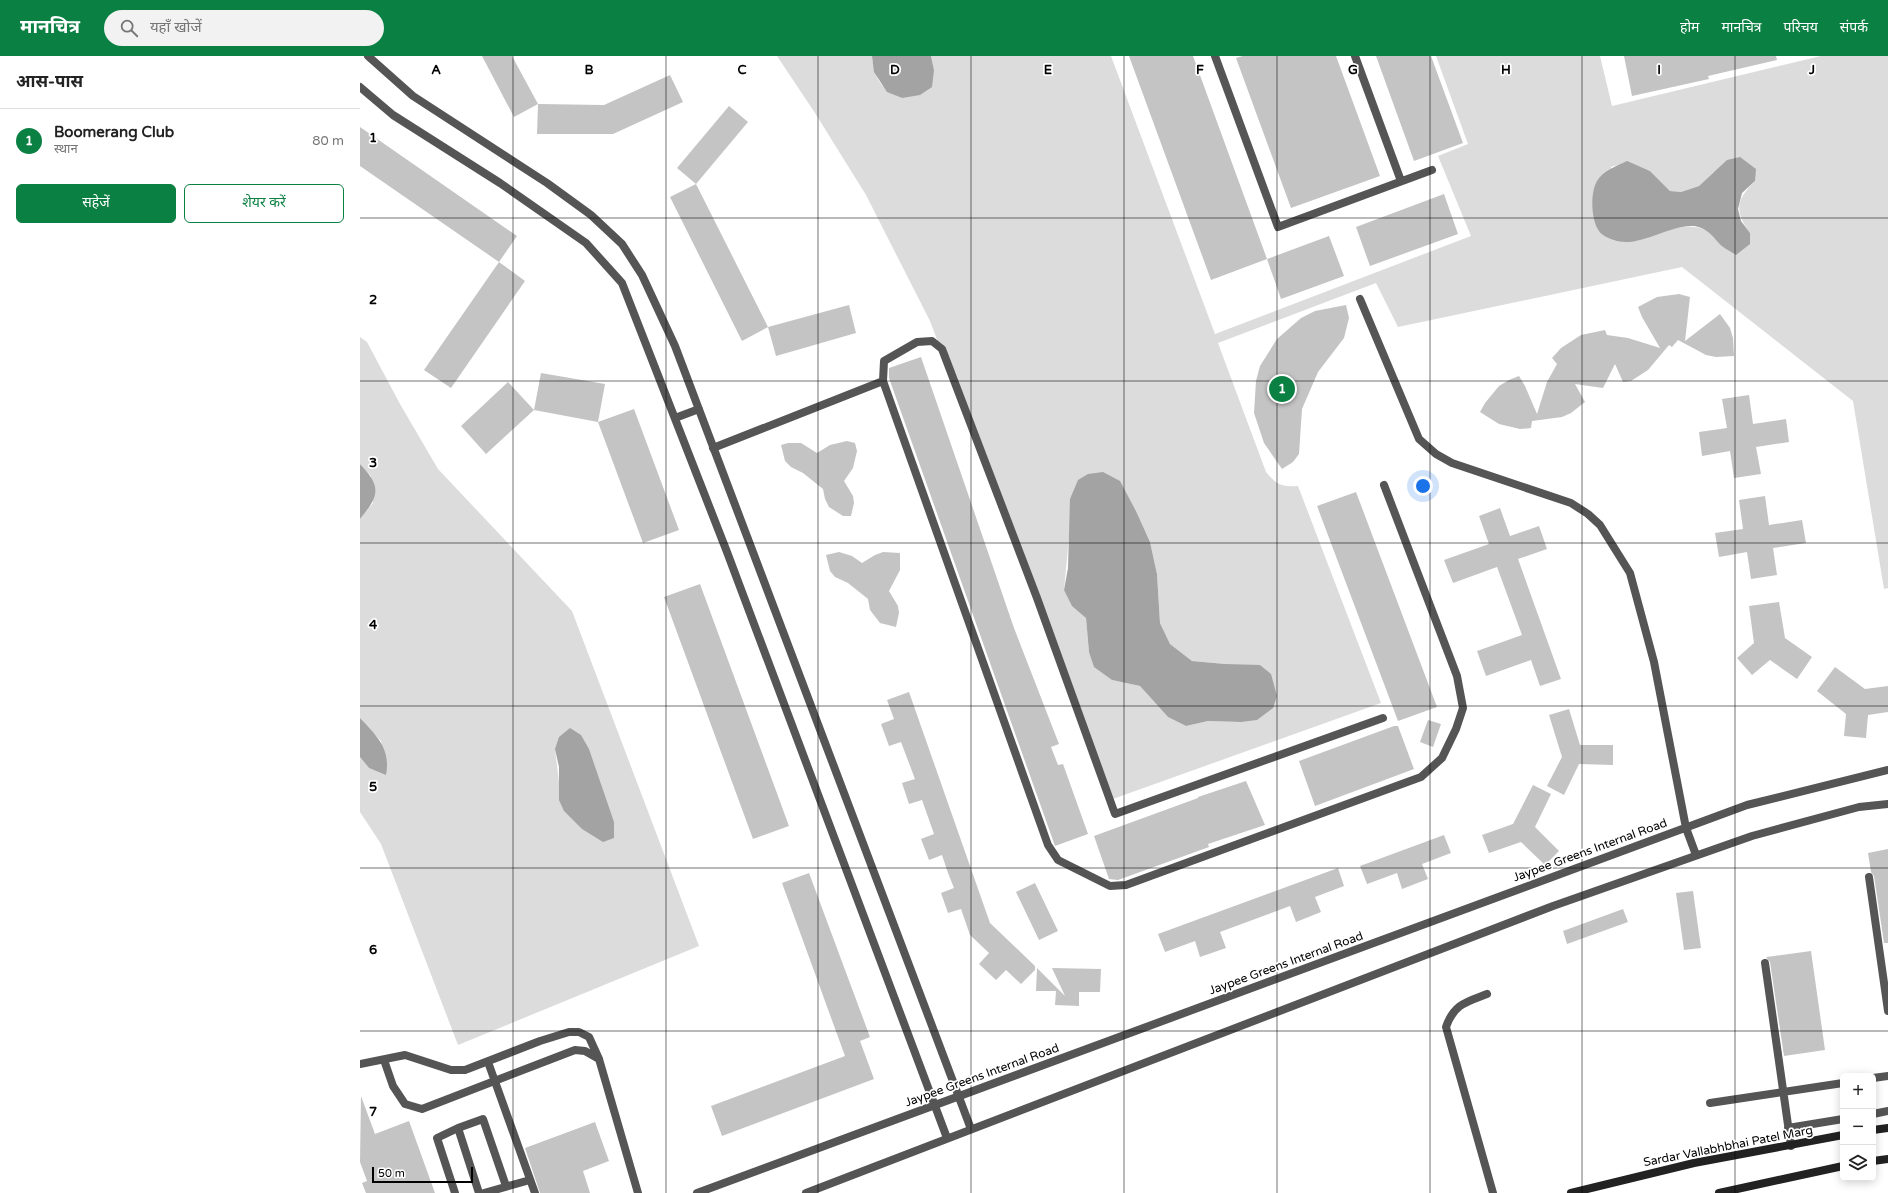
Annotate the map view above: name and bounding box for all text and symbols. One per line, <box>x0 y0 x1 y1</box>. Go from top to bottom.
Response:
search box <box>104 10 384 46</box>
text: मानचित्र <box>20 16 80 38</box>
icon: search <box>118 17 140 39</box>
text: यहाँ खोजें <box>150 18 202 36</box>
text: होम <box>1680 19 1699 36</box>
text: मानचित्र <box>1721 19 1762 36</box>
text: परिचय <box>1784 19 1818 36</box>
text: संपर्क <box>1840 19 1868 36</box>
text: A <box>431 62 441 78</box>
text: B <box>584 62 594 78</box>
text: C <box>737 62 747 78</box>
text: D <box>890 62 900 78</box>
text: E <box>1044 62 1052 78</box>
text: F <box>1196 62 1204 78</box>
text: G <box>1348 62 1358 78</box>
text: H <box>1501 62 1511 78</box>
text: I <box>1657 62 1661 78</box>
text: J <box>1808 62 1815 78</box>
text: आस-पास <box>16 71 83 92</box>
text: Boomerang Club <box>54 123 174 141</box>
text: 1 <box>369 130 377 146</box>
text: 1 <box>25 133 33 149</box>
text: 80 m <box>312 133 344 149</box>
text: स्थान <box>54 141 78 157</box>
button: सहेजें <box>16 184 176 223</box>
button: शेयर करें <box>184 184 344 223</box>
text: 2 <box>369 292 377 308</box>
pin: 1 <box>1269 374 1295 404</box>
text: 3 <box>369 455 377 471</box>
your location <box>1413 476 1433 496</box>
text: 4 <box>369 617 378 633</box>
text: 5 <box>369 779 377 795</box>
street label: Jaypee Greens Internal Road <box>1511 816 1669 884</box>
street label: Jaypee Greens Internal Road <box>1207 929 1365 997</box>
text: 6 <box>369 942 377 958</box>
street label: Jaypee Greens Internal Road <box>903 1041 1061 1109</box>
map controls <box>1840 1073 1876 1181</box>
button: + <box>1840 1073 1876 1109</box>
text: 7 <box>369 1104 377 1120</box>
button: − <box>1840 1109 1876 1145</box>
street label: Sardar Vallabhbhai Patel Marg <box>1642 1123 1814 1169</box>
button: layers <box>1840 1145 1876 1181</box>
scale bar <box>372 1165 473 1184</box>
text: 50 m <box>378 1167 405 1180</box>

